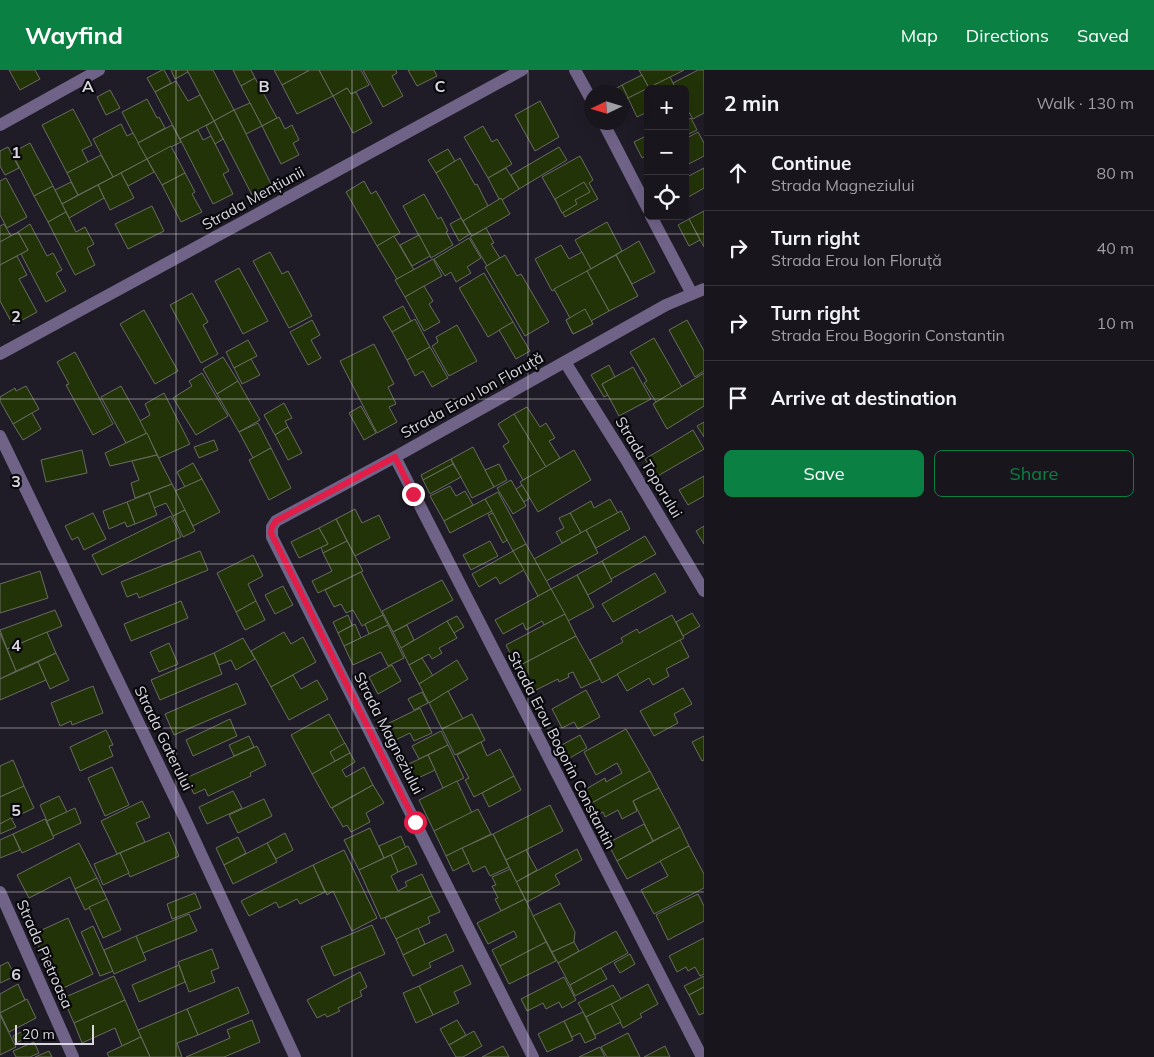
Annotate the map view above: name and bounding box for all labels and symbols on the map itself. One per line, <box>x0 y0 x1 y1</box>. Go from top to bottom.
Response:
text: A <box>82 76 94 96</box>
text: B <box>258 76 270 96</box>
text: C <box>435 76 446 96</box>
north arrow <box>584 85 629 130</box>
text: 1 <box>11 142 21 162</box>
street label: Strada Mențiunii <box>198 162 308 234</box>
text: 2 <box>11 306 21 326</box>
street label: Strada Erou Ion Floruță <box>397 348 547 442</box>
street label: Strada Toporului <box>611 413 687 521</box>
text: 3 <box>11 471 21 491</box>
route end <box>402 483 425 506</box>
text: 4 <box>11 635 21 655</box>
street label: Strada Erou Bogorin Constantin <box>504 648 620 852</box>
street label: Strada Magneziului <box>350 669 428 797</box>
street label: Strada Gaterului <box>130 683 198 793</box>
text: 5 <box>11 800 21 820</box>
route start <box>404 811 427 834</box>
street label: Strada Pietroasa <box>13 897 77 1011</box>
text: 6 <box>11 964 21 984</box>
scale bar <box>15 1022 94 1045</box>

